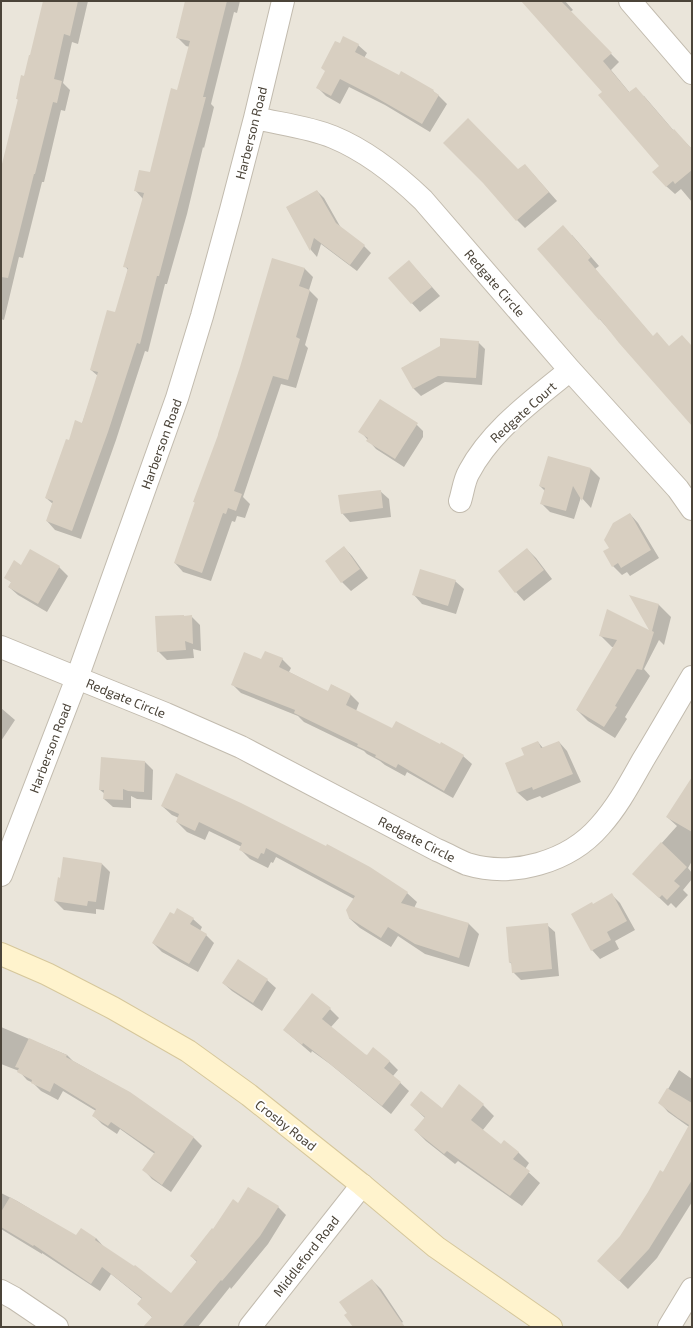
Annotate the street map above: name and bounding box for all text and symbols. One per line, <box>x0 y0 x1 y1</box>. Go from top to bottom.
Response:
street label: Harberson Road <box>232 85 270 181</box>
street label: Redgate Circle <box>461 246 529 320</box>
street label: Redgate Court <box>486 378 560 446</box>
street label: Harberson Road <box>137 397 185 491</box>
street label: Redgate Circle <box>84 675 168 721</box>
street label: Harberson Road <box>26 701 74 795</box>
street label: Redgate Circle <box>376 813 458 865</box>
street label: Crosby Road <box>252 1096 320 1154</box>
street label: Middleford Road <box>270 1212 342 1300</box>

